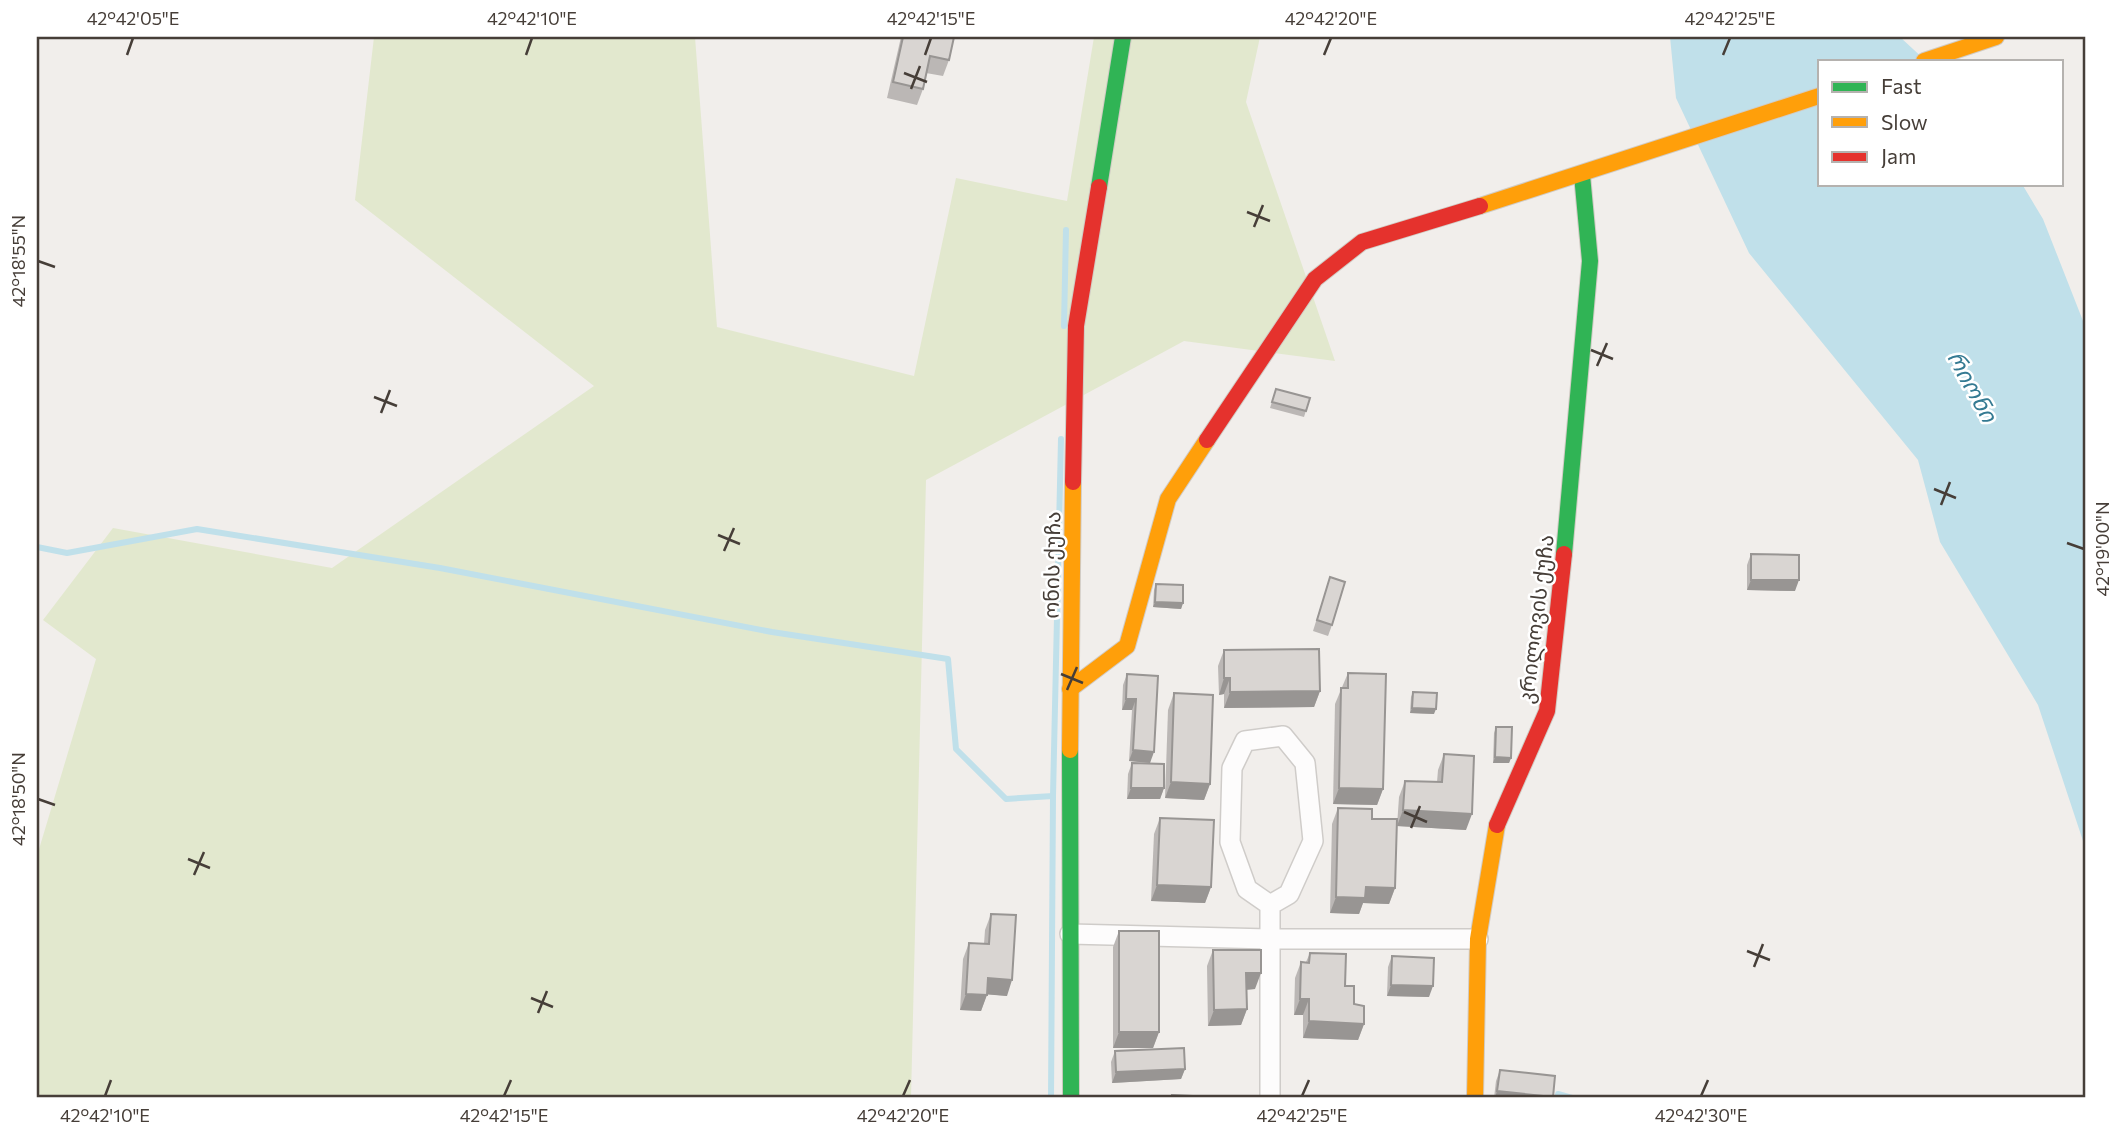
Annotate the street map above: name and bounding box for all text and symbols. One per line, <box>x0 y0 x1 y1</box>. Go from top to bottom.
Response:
text: 42°42'05"E <box>87 7 179 29</box>
text: 42°42'10"E <box>487 7 577 29</box>
text: 42°42'15"E <box>887 7 975 29</box>
text: 42°42'20"E <box>1285 7 1377 29</box>
text: 42°42'25"E <box>1685 7 1775 29</box>
legend <box>1818 60 2062 186</box>
text: Fast <box>1881 73 1922 98</box>
text: Slow <box>1881 109 1928 134</box>
text: Jam <box>1881 143 1916 168</box>
text: 42°18'55"N <box>7 215 29 307</box>
water label: რიონი <box>1942 345 2004 427</box>
text: 42°19'00"N <box>2091 501 2113 597</box>
street label: ონის ქუჩა <box>1038 511 1065 619</box>
street label: კრილოვის ქუჩა <box>1512 533 1560 705</box>
text: 42°18'50"N <box>7 752 29 846</box>
text: 42°42'10"E <box>60 1104 150 1126</box>
text: 42°42'15"E <box>460 1104 548 1126</box>
text: 42°42'20"E <box>857 1104 949 1126</box>
text: 42°42'25"E <box>1257 1104 1347 1126</box>
text: 42°42'30"E <box>1655 1104 1747 1126</box>

